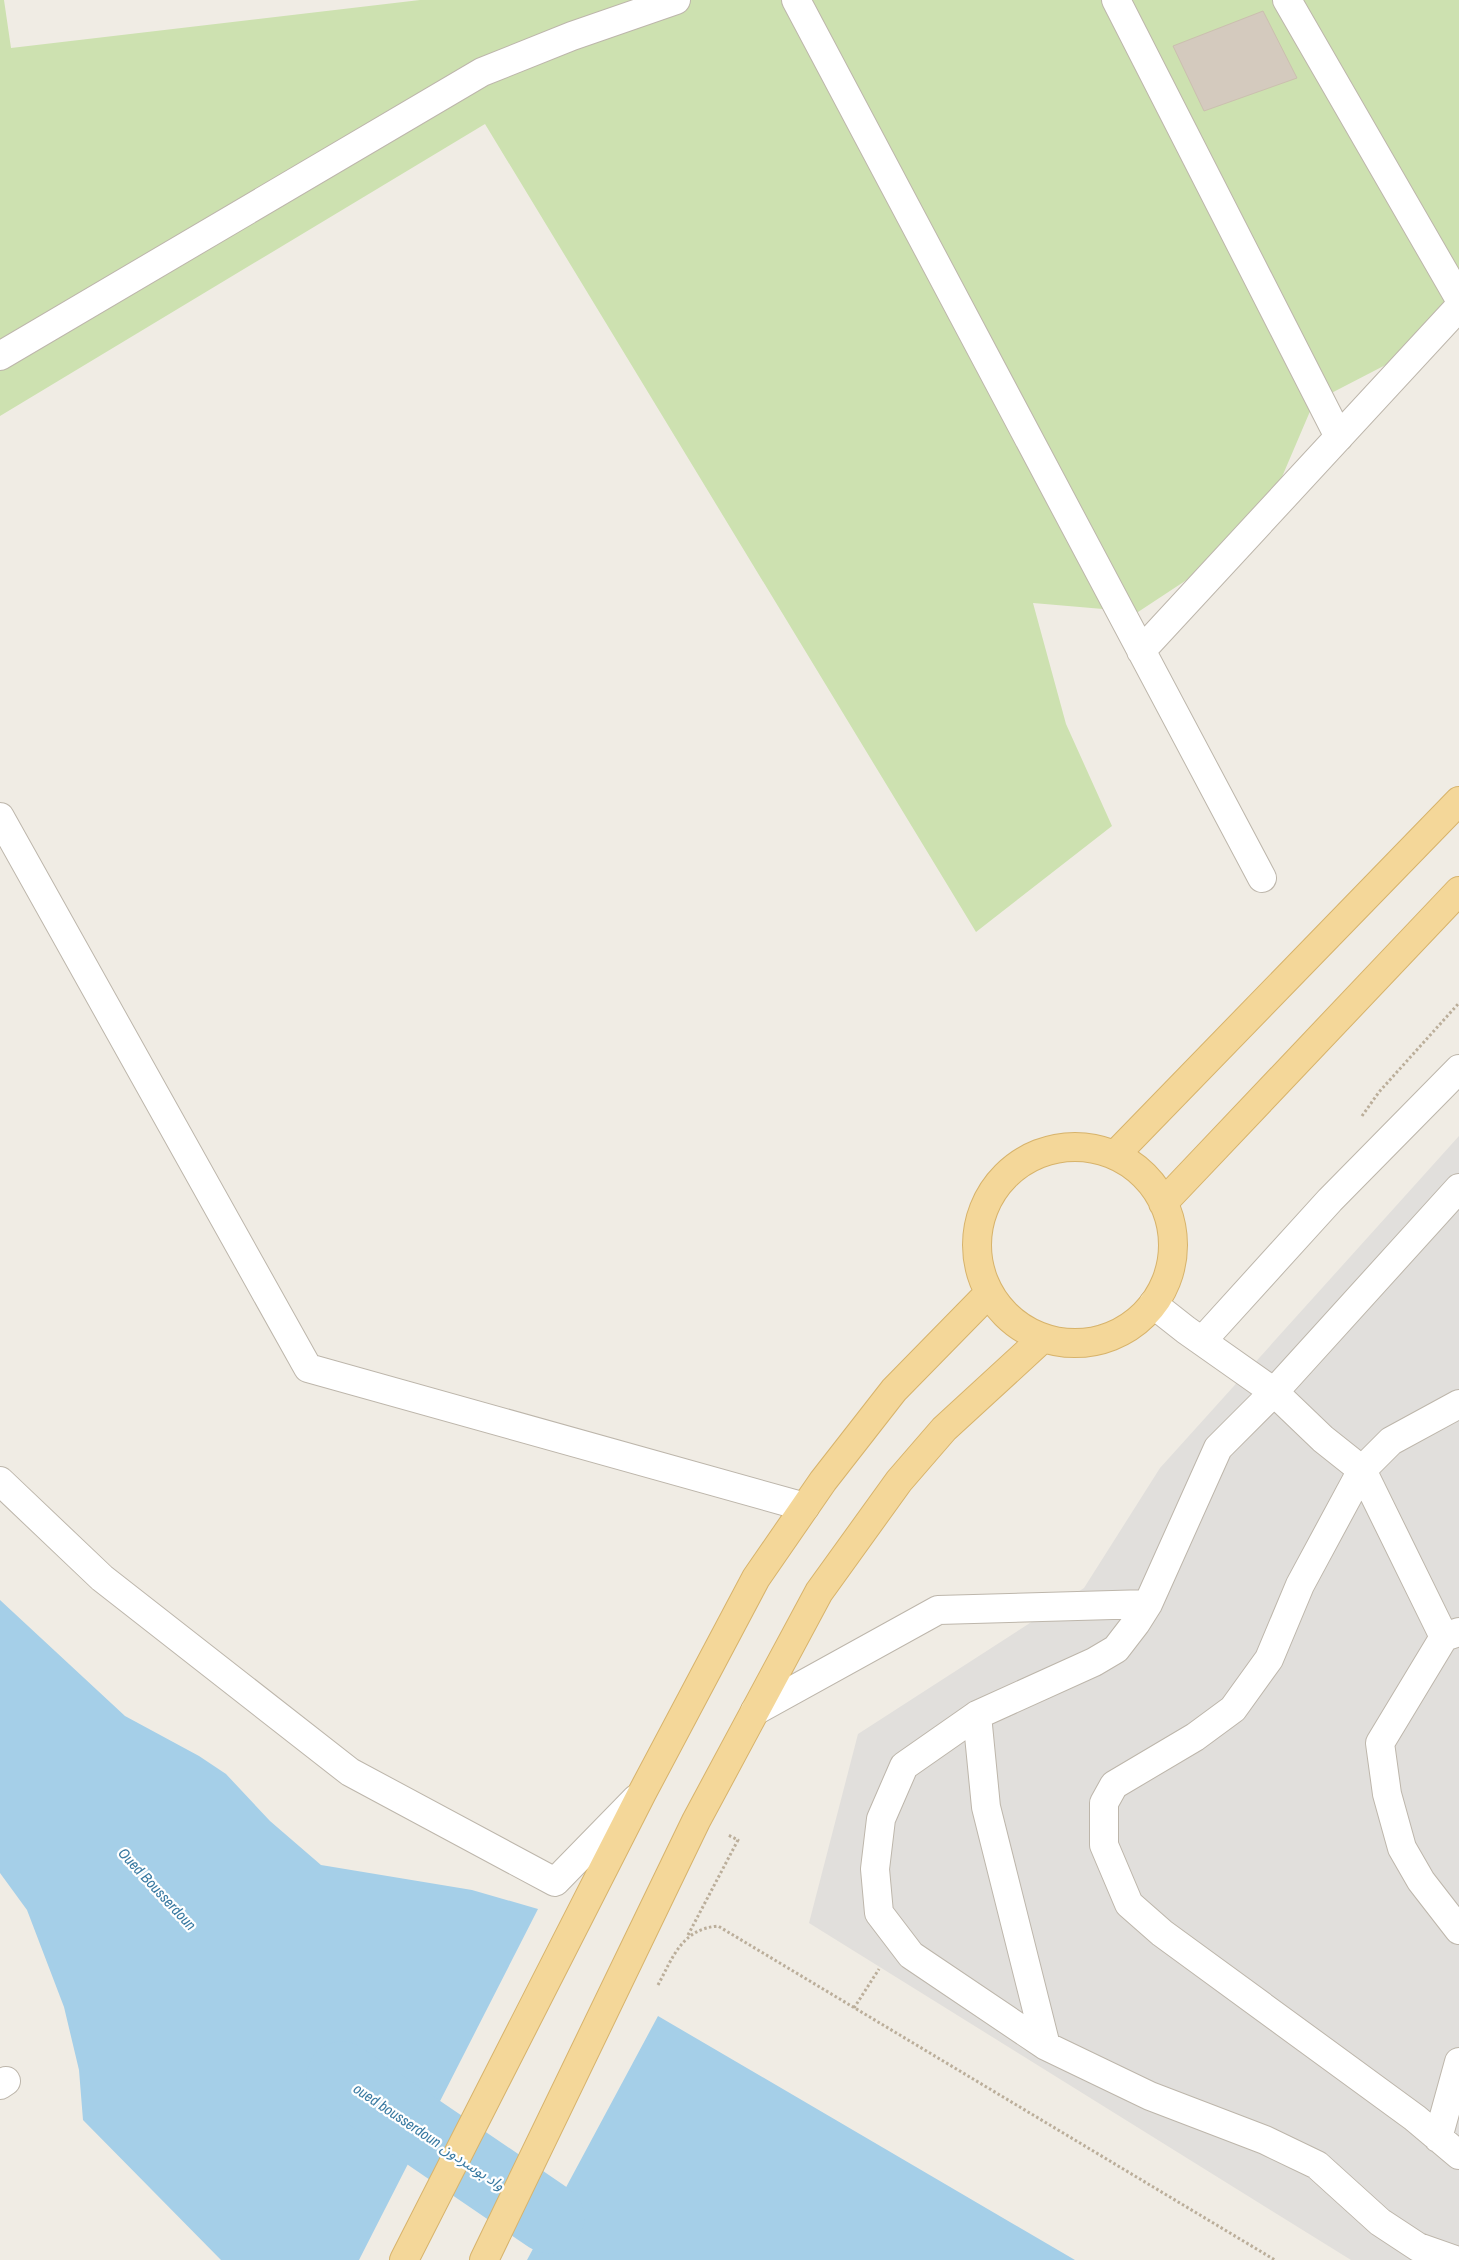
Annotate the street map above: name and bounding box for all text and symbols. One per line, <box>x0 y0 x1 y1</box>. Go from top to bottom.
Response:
water label: Oued Bousserdoun <box>114 1843 201 1935</box>
water label: oued bousserdoun واد بوسردون <box>349 2078 509 2195</box>

